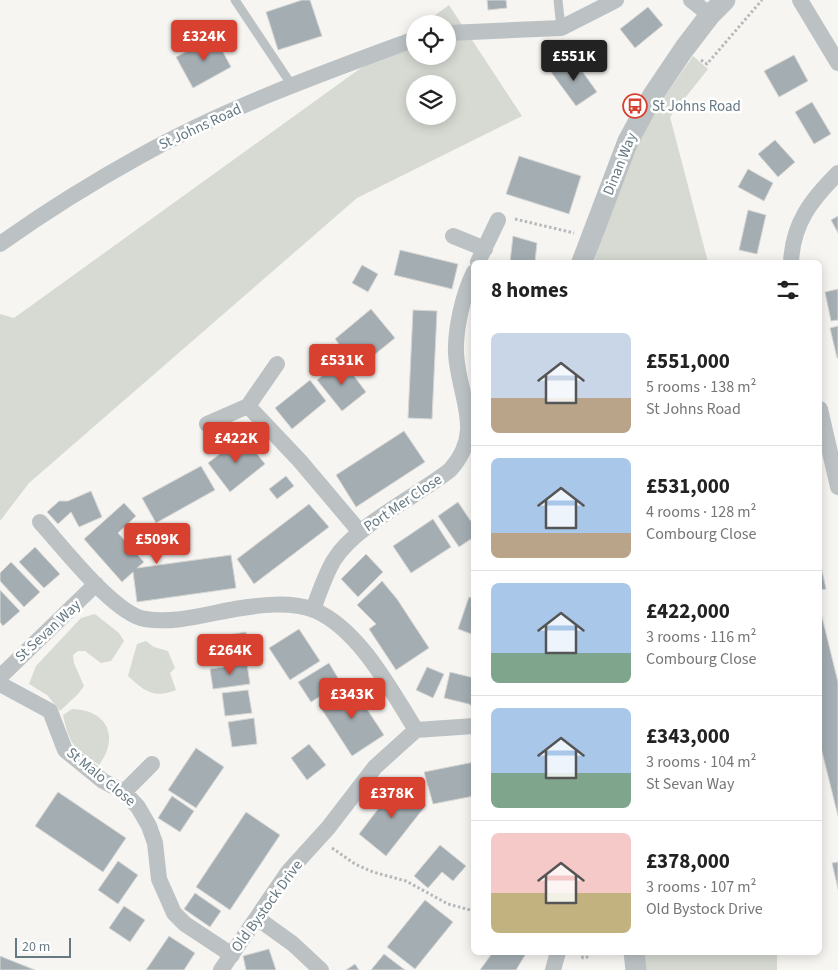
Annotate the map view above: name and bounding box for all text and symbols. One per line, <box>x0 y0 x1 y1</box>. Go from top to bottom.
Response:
map controls <box>406 15 456 125</box>
button: locate <box>406 15 456 65</box>
pin: £324K <box>169 20 239 62</box>
text: £324K <box>182 25 226 47</box>
pin: £551K <box>539 39 609 82</box>
text: £551K <box>552 45 596 67</box>
button: layers <box>406 75 456 125</box>
bus stop icon: St Johns Road <box>622 93 648 119</box>
place label: St Johns Road <box>652 96 741 117</box>
street label: St Johns Road <box>155 99 245 155</box>
street label: Dinan Way <box>598 129 642 199</box>
text: 8 homes <box>491 275 568 305</box>
icon: filters <box>774 276 802 304</box>
pin: £531K <box>307 344 377 386</box>
text: £551,000 <box>646 346 730 376</box>
text: £531K <box>320 349 364 371</box>
icon: home <box>531 353 591 413</box>
text: 5 rooms · 138 m² <box>646 376 756 398</box>
text: St Johns Road <box>646 398 741 420</box>
pin: £422K <box>201 422 271 464</box>
text: £422K <box>214 427 258 449</box>
street label: Port Mer Close <box>360 469 446 537</box>
text: £531,000 <box>646 471 730 501</box>
icon: home <box>531 478 591 538</box>
text: 4 rooms · 128 m² <box>646 501 756 523</box>
pin: £509K <box>122 522 192 565</box>
text: Combourg Close <box>646 523 756 545</box>
text: £509K <box>135 528 179 550</box>
street label: St Sevan Way <box>11 595 85 667</box>
text: £422,000 <box>646 596 730 626</box>
icon: home <box>531 603 591 663</box>
text: 3 rooms · 116 m² <box>646 626 756 648</box>
pin: £264K <box>195 634 265 676</box>
text: £264K <box>208 639 252 661</box>
text: Combourg Close <box>646 648 756 670</box>
pin: £343K <box>317 678 387 720</box>
text: £343K <box>330 683 374 705</box>
text: £343,000 <box>646 721 730 751</box>
icon: home <box>531 728 591 788</box>
street label: St Malo Close <box>62 743 140 811</box>
text: 3 rooms · 104 m² <box>646 751 756 773</box>
text: St Sevan Way <box>646 773 734 795</box>
pin: £378K <box>357 776 427 819</box>
text: £378K <box>370 782 414 804</box>
text: £378,000 <box>646 846 730 876</box>
icon: home <box>531 853 591 913</box>
street label: Old Bystock Drive <box>226 856 308 956</box>
text: 3 rooms · 107 m² <box>646 876 756 898</box>
text: Old Bystock Drive <box>646 898 763 920</box>
scale bar <box>15 935 71 958</box>
text: 20 m <box>22 937 50 957</box>

